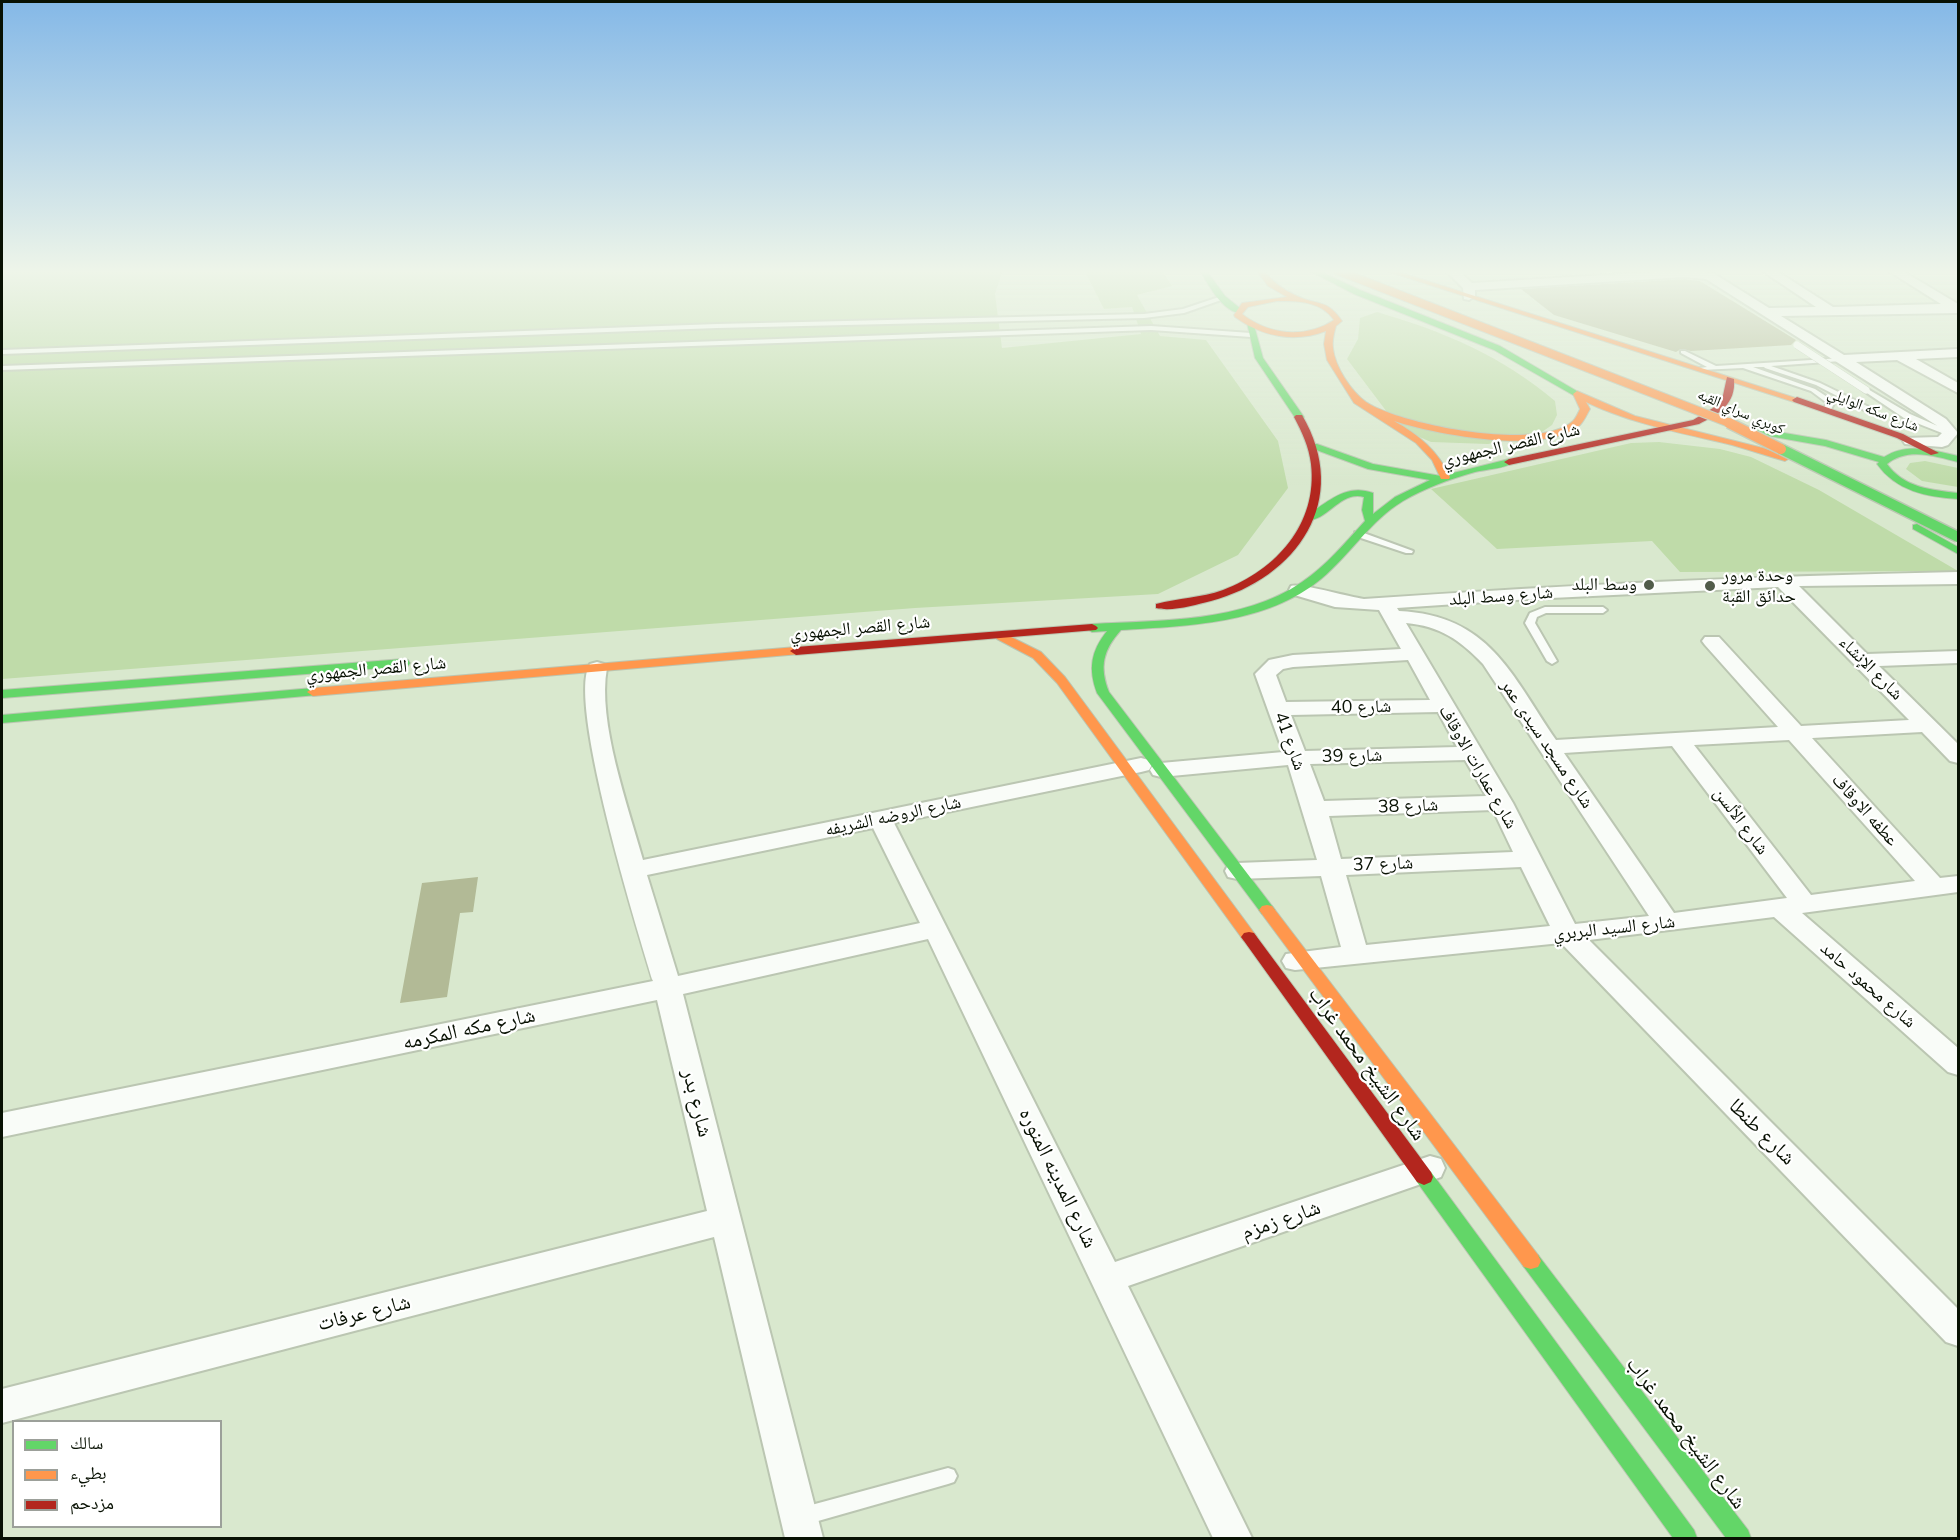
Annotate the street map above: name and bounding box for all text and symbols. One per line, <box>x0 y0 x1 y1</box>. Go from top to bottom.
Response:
street label: شارع سكه الوايلي <box>1825 384 1921 436</box>
street label: كوبري سراي القبه <box>1695 386 1787 438</box>
street label: شارع القصر الجمهوري <box>1440 419 1582 471</box>
place label: وحدة مرور حدائق القبة <box>1722 565 1796 608</box>
place label: وسط البلد <box>1572 574 1637 596</box>
marker: وسط البلد <box>1642 578 1656 592</box>
marker: وحدة مرور حدائق القبة <box>1703 579 1717 593</box>
street label: شارع وسط البلد <box>1448 582 1554 610</box>
street label: شارع القصر الجمهوري <box>789 611 931 645</box>
street label: شارع الإنشاء <box>1834 631 1908 705</box>
street label: شارع القصر الجمهوري <box>305 652 447 686</box>
street label: شارع مسجد سيدى عمر <box>1496 675 1598 813</box>
street label: شارع 40 <box>1331 696 1391 718</box>
street label: شارع عمارات الاوقاف <box>1434 701 1522 833</box>
street label: شارع 41 <box>1270 709 1310 773</box>
street label: شارع 39 <box>1322 745 1382 767</box>
street label: عطفه الاوقاف <box>1827 769 1903 851</box>
street label: شارع الألسن <box>1709 783 1773 859</box>
street label: شارع الروضه الشريفه <box>823 791 963 841</box>
street label: شارع 38 <box>1377 794 1439 818</box>
street label: شارع 37 <box>1352 852 1414 876</box>
street label: شارع السيد البربري <box>1552 911 1676 945</box>
street label: شارع محمود حامد <box>1816 938 1920 1032</box>
street label: شارع الشيخ محمد غراب <box>1303 982 1431 1146</box>
street label: شارع مكه المكرمه <box>400 1003 538 1055</box>
street label: شارع بدر <box>676 1066 718 1140</box>
street label: شارع طنطا <box>1723 1093 1801 1171</box>
street label: شارع المدينه المنوره <box>1013 1104 1103 1252</box>
street label: شارع زمزم <box>1238 1195 1324 1245</box>
street label: شارع عرفات <box>315 1289 413 1337</box>
street label: شارع الشيخ محمد غراب <box>1621 1352 1751 1514</box>
legend <box>12 1420 222 1528</box>
text: سالك <box>70 1431 103 1454</box>
text: بطيء <box>70 1461 107 1484</box>
text: مزدحم <box>70 1491 114 1514</box>

